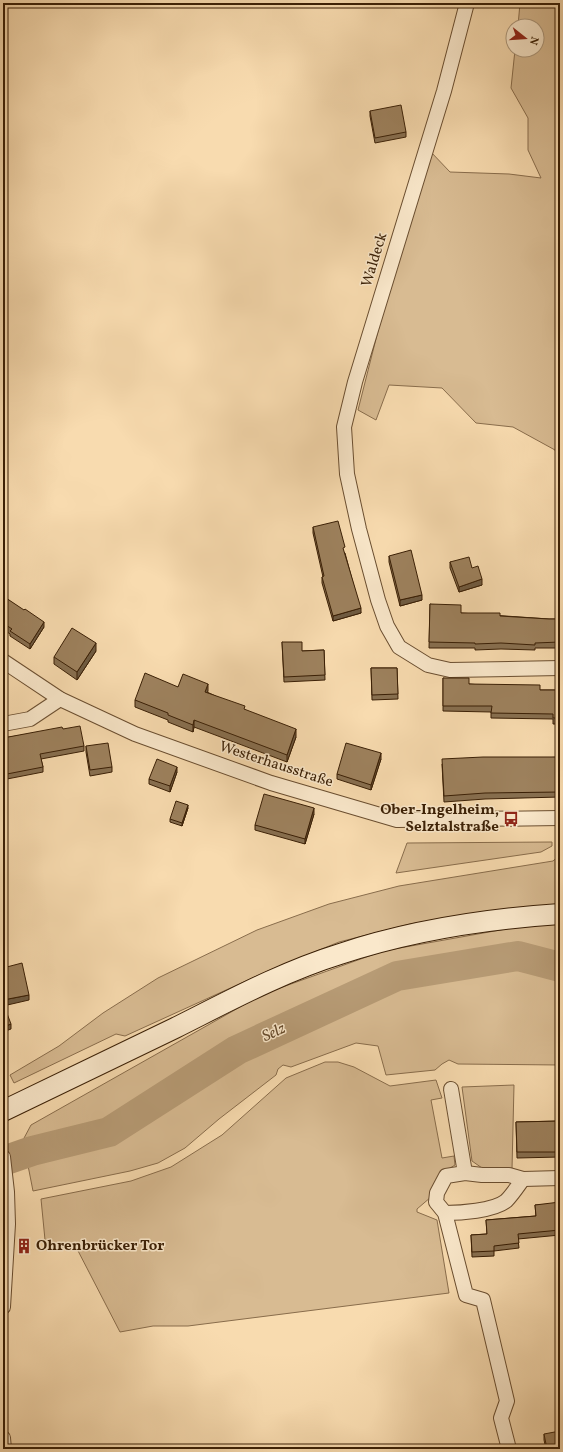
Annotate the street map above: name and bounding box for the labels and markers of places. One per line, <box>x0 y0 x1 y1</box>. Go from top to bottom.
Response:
place label: Ober-Ingelheim, Selztalstraße <box>380 800 499 838</box>
bus stop icon: Ober-Ingelheim, Selztalstraße <box>502 810 520 828</box>
place label: Ohrenbrücker Tor <box>36 1236 164 1257</box>
building icon: Ohrenbrücker Tor <box>15 1237 33 1255</box>

